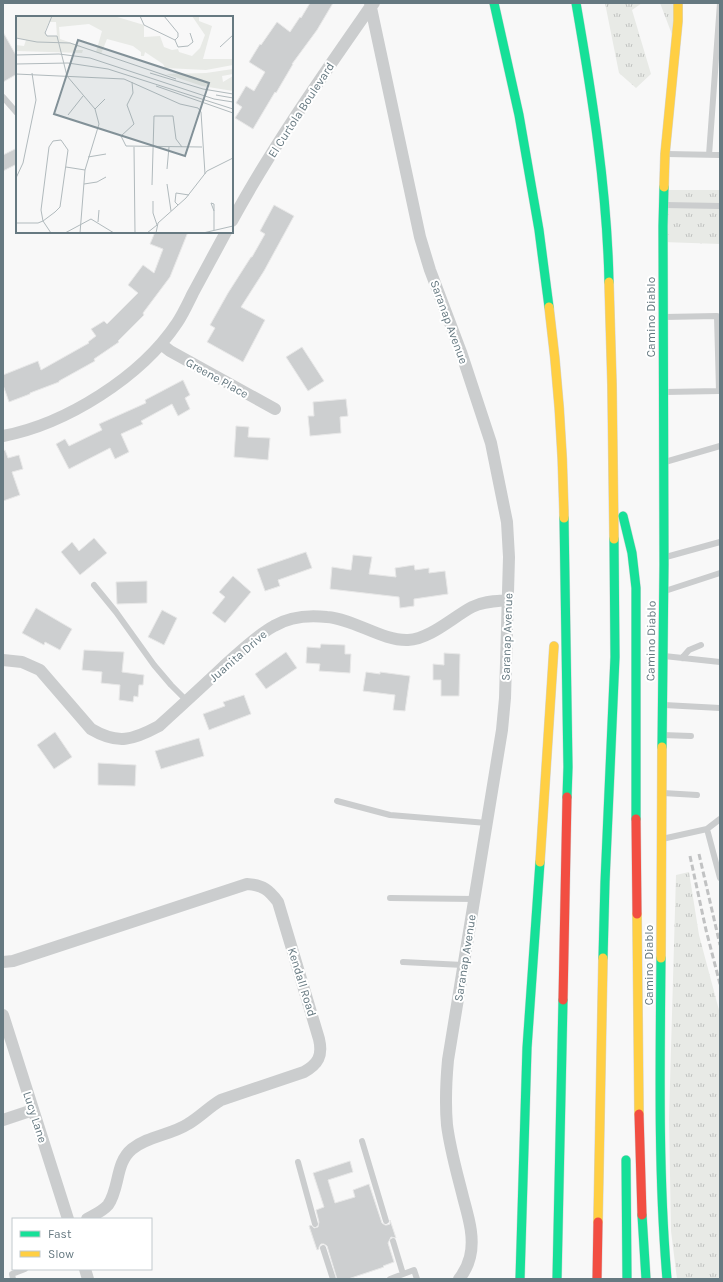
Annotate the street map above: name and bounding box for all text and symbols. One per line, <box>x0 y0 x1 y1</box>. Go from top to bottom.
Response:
inset map <box>16 16 233 233</box>
street label: El Curtola Boulevard <box>265 60 337 160</box>
street label: Camino Diablo <box>644 277 658 357</box>
street label: Saranap Avenue <box>427 278 471 366</box>
street label: Greene Place <box>183 355 251 401</box>
street label: Saranap Avenue <box>498 593 516 681</box>
street label: Camino Diablo <box>643 601 659 681</box>
street label: Juanita Drive <box>206 627 270 685</box>
street label: Saranap Avenue <box>451 913 479 1003</box>
street label: Camino Diablo <box>642 925 656 1005</box>
street label: Kendall Road <box>285 946 319 1018</box>
street label: Lucy Lane <box>20 1090 50 1144</box>
legend <box>12 1218 152 1270</box>
text: Fast <box>48 1227 72 1241</box>
text: Slow <box>48 1247 74 1261</box>

